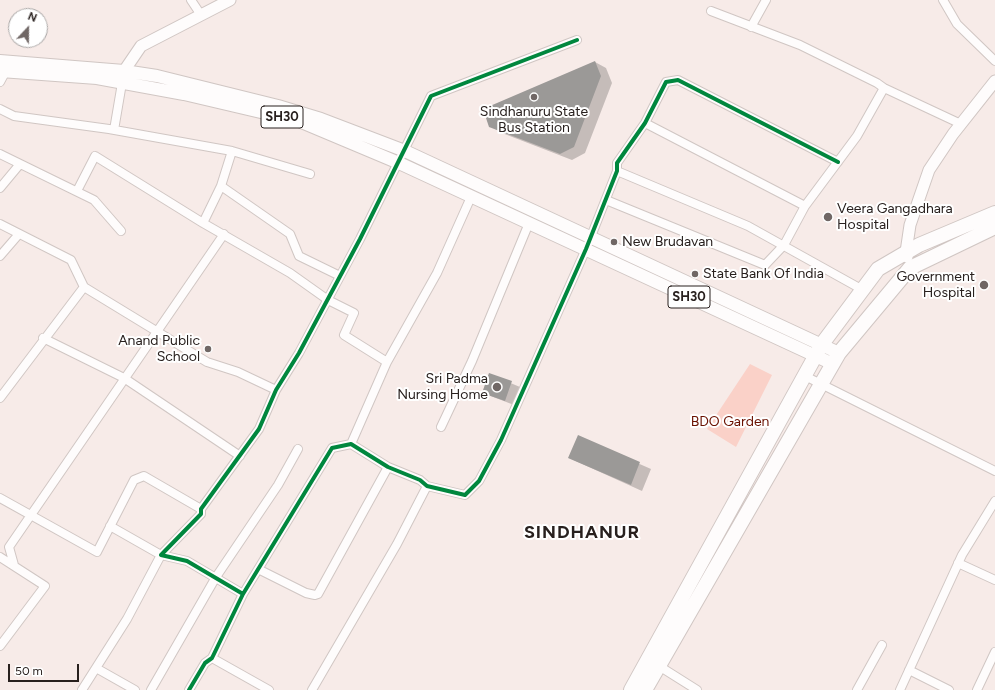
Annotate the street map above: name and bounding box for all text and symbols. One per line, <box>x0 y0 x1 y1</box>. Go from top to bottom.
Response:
north arrow <box>8 8 48 48</box>
text: N <box>26 10 39 25</box>
marker: Sindhanuru State Bus Station <box>529 92 539 102</box>
place label: Sindhanuru State Bus Station <box>480 104 588 136</box>
road number: SH30 <box>261 106 303 128</box>
place label: Veera Gangadhara Hospital <box>837 201 953 234</box>
marker: Veera Gangadhara Hospital <box>822 211 834 223</box>
place label: New Brudavan <box>622 234 713 250</box>
marker: New Brudavan <box>609 237 619 247</box>
place label: State Bank Of India <box>703 266 824 282</box>
marker: State Bank Of India <box>690 269 700 279</box>
place label: Government Hospital <box>896 269 975 302</box>
marker: Government Hospital <box>978 279 990 291</box>
road number: SH30 <box>668 286 710 308</box>
place label: Anand Public School <box>118 333 200 366</box>
marker: Anand Public School <box>203 344 213 354</box>
place label: Sri Padma Nursing Home <box>397 371 488 404</box>
marker: Sri Padma Nursing Home <box>491 381 503 393</box>
park label: BDO Garden <box>691 414 769 430</box>
district label: SINDHANUR <box>524 522 640 544</box>
scale bar <box>10 656 81 682</box>
text: 50 m <box>15 664 43 678</box>

